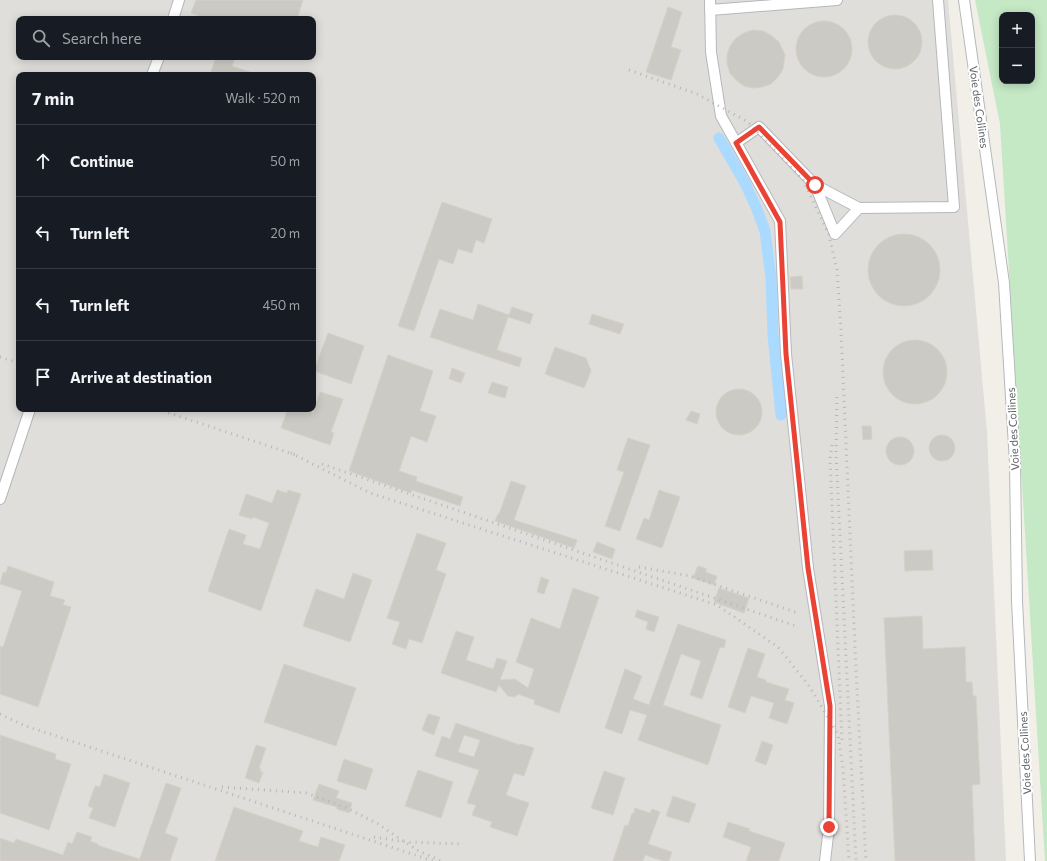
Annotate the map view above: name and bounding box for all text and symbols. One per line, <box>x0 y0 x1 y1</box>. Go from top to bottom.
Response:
map controls <box>999 12 1035 84</box>
button: + <box>999 12 1035 48</box>
search box <box>16 16 316 60</box>
icon: search <box>30 27 52 49</box>
text: Search here <box>62 29 141 47</box>
button: − <box>999 48 1035 84</box>
street label: Voie des Collines <box>967 65 992 149</box>
text: 7 min <box>32 88 74 109</box>
text: Walk · 520 m <box>225 90 300 106</box>
icon: ahead <box>32 150 54 172</box>
text: Continue <box>70 152 134 170</box>
text: 50 m <box>270 153 300 169</box>
route start <box>806 176 824 194</box>
icon: left <box>32 222 54 244</box>
text: Turn left <box>70 224 129 242</box>
text: 20 m <box>271 225 300 241</box>
icon: left <box>32 294 54 316</box>
text: Turn left <box>70 296 129 314</box>
text: 450 m <box>262 297 300 313</box>
icon: arrive <box>32 366 54 388</box>
text: Arrive at destination <box>70 368 212 386</box>
street label: Voie des Collines <box>1004 387 1021 471</box>
street label: Voie des Collines <box>1016 711 1033 795</box>
route end <box>820 818 838 836</box>

